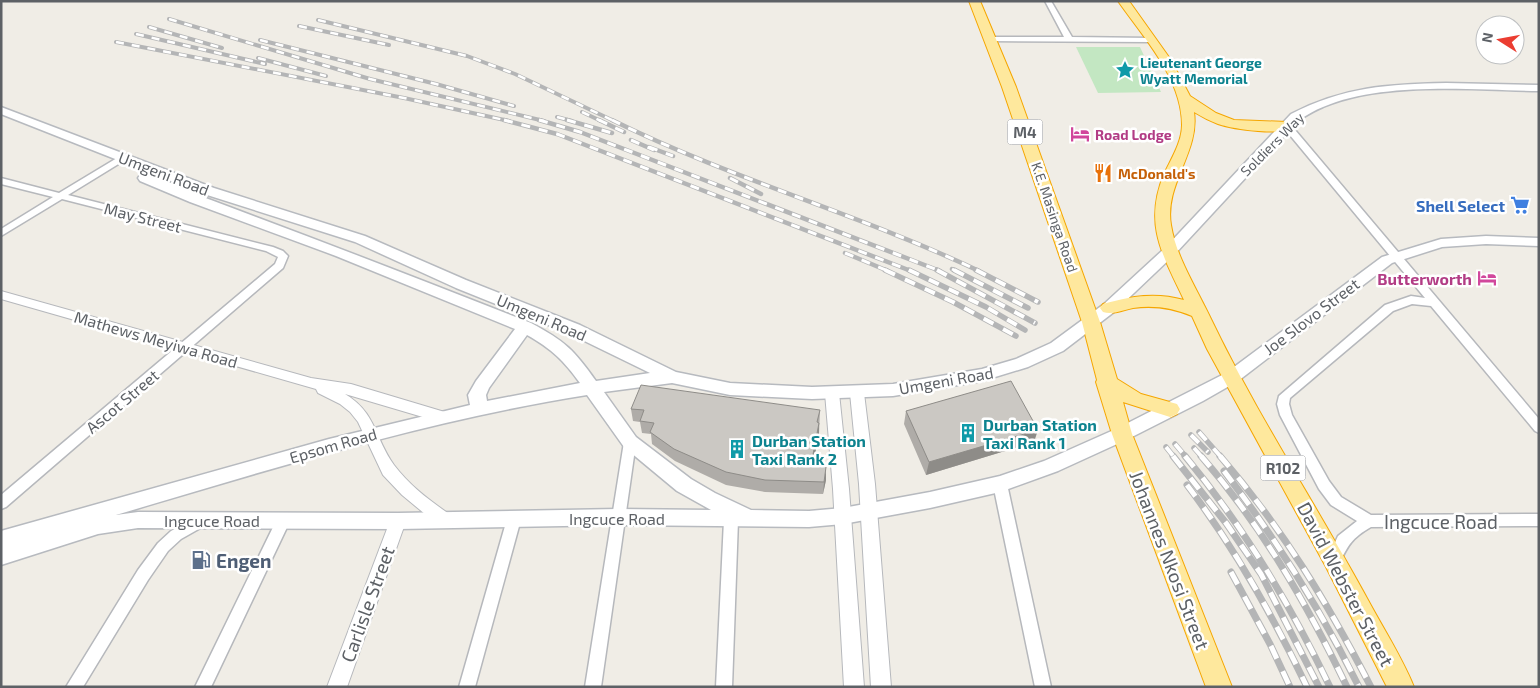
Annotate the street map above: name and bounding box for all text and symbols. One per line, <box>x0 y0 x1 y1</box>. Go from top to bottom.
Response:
north arrow <box>1475 15 1525 65</box>
text: N <box>1477 31 1496 44</box>
place label: Lieutenant George Wyatt Memorial <box>1140 54 1262 87</box>
place icon: Lieutenant George Wyatt Memorial <box>1114 59 1136 81</box>
street label: Soldiers Way <box>1237 108 1308 179</box>
road number: M4 <box>1008 120 1042 144</box>
hotel icon: Road Lodge <box>1069 123 1091 145</box>
place label: Road Lodge <box>1095 126 1172 143</box>
street label: Umgeni Road <box>116 147 212 199</box>
street label: K.E. Masinga Road <box>1028 160 1082 274</box>
restaurant icon: McDonald's <box>1092 162 1114 184</box>
place label: McDonald's <box>1118 165 1196 182</box>
supermarket icon: Shell Select <box>1509 194 1531 216</box>
place label: Shell Select <box>1416 196 1505 215</box>
street label: May Street <box>102 198 184 236</box>
hotel icon: Butterworth <box>1476 267 1498 289</box>
place label: Butterworth <box>1377 269 1472 288</box>
street label: Joe Slovo Street <box>1259 274 1363 358</box>
street label: Umgeni Road <box>494 290 590 344</box>
street label: Mathews Meyiwa Road <box>72 307 240 371</box>
street label: Umgeni Road <box>897 362 995 398</box>
street label: Ascot Street <box>82 365 162 437</box>
place label: Durban Station Taxi Rank 1 <box>983 415 1097 452</box>
building icon: Durban Station Taxi Rank 1 <box>957 422 979 444</box>
street label: Epsom Road <box>287 423 379 467</box>
place label: Durban Station Taxi Rank 2 <box>752 431 866 468</box>
building icon: Durban Station Taxi Rank 2 <box>726 438 748 460</box>
road number: R102 <box>1260 456 1306 480</box>
street label: Johannes Nkosi Street <box>1125 467 1215 653</box>
street label: David Webster Street <box>1293 498 1399 670</box>
street label: Ingcuce Road <box>569 509 665 528</box>
street label: Ingcuce Road <box>1384 510 1498 533</box>
street label: Ingcuce Road <box>164 511 260 530</box>
street label: Carlisle Street <box>335 543 399 665</box>
fuel station icon: Engen <box>190 549 212 571</box>
place label: Engen <box>216 549 271 572</box>

